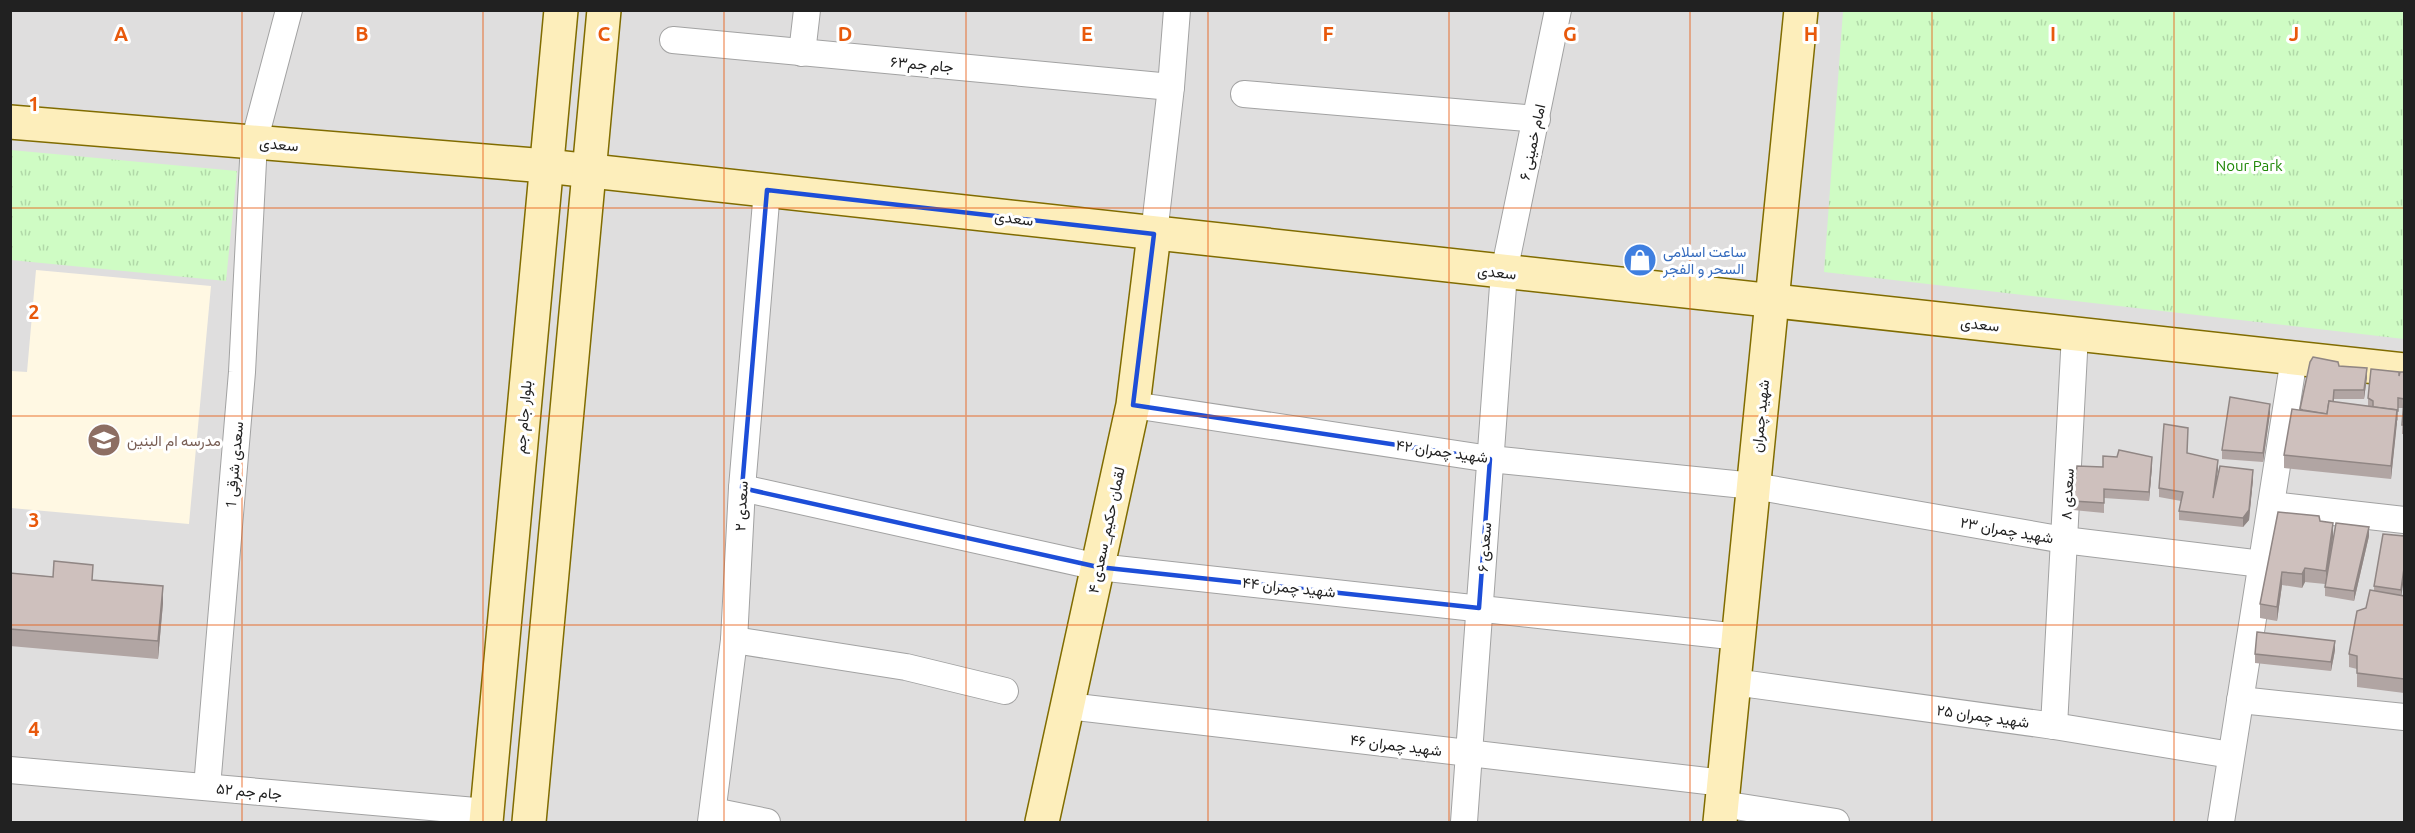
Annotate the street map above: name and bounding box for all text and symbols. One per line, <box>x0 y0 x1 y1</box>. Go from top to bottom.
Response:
text: A <box>114 22 128 45</box>
text: B <box>355 22 369 45</box>
text: C <box>598 22 611 45</box>
text: D <box>838 22 852 45</box>
text: E <box>1081 22 1093 45</box>
text: F <box>1322 22 1334 45</box>
text: G <box>1563 22 1577 45</box>
text: H <box>1804 22 1818 45</box>
text: I <box>2050 22 2056 45</box>
text: J <box>2289 22 2299 45</box>
street label: جام جم۶۳ <box>890 53 954 77</box>
text: 1 <box>28 92 40 115</box>
street label: امام خمینی ۶ <box>1516 102 1550 182</box>
street label: سعدی <box>259 134 299 156</box>
park label: Nour Park <box>2216 157 2283 174</box>
street label: سعدی <box>993 207 1035 231</box>
shop icon: ساعت اسلامی السحر و الفجر <box>1622 242 1658 278</box>
place label: ساعت اسلامی السحر و الفجر <box>1662 243 1746 278</box>
street label: سعدی <box>1477 262 1517 284</box>
text: 2 <box>28 300 40 323</box>
street label: سعدی <box>1960 314 2000 336</box>
street label: بلوار جام جم <box>511 379 537 455</box>
street label: شهید چمران <box>1748 379 1774 453</box>
street label: سعدی شرقی 1 <box>222 421 248 509</box>
school or university icon: مدرسه ام البنین <box>86 422 122 458</box>
place label: مدرسه ام البنین <box>127 432 221 451</box>
street label: شهید چمران ۴۲ <box>1394 436 1489 468</box>
street label: لقمان حکیم_سعدی ۴ <box>1084 465 1130 595</box>
street label: سعدی ۸ <box>2057 468 2079 520</box>
street label: سعدی ۲ <box>731 480 753 532</box>
text: 3 <box>28 508 40 531</box>
street label: شهید چمران ۲۳ <box>1959 513 2055 549</box>
street label: سعدی ۶ <box>1474 521 1496 573</box>
street label: شهید چمران ۴۴ <box>1241 574 1337 602</box>
street label: شهید چمران ۲۵ <box>1935 701 2031 733</box>
text: 4 <box>28 717 40 740</box>
street label: شهید چمران ۴۶ <box>1349 731 1443 761</box>
street label: جام جم ۵۲ <box>215 780 283 804</box>

